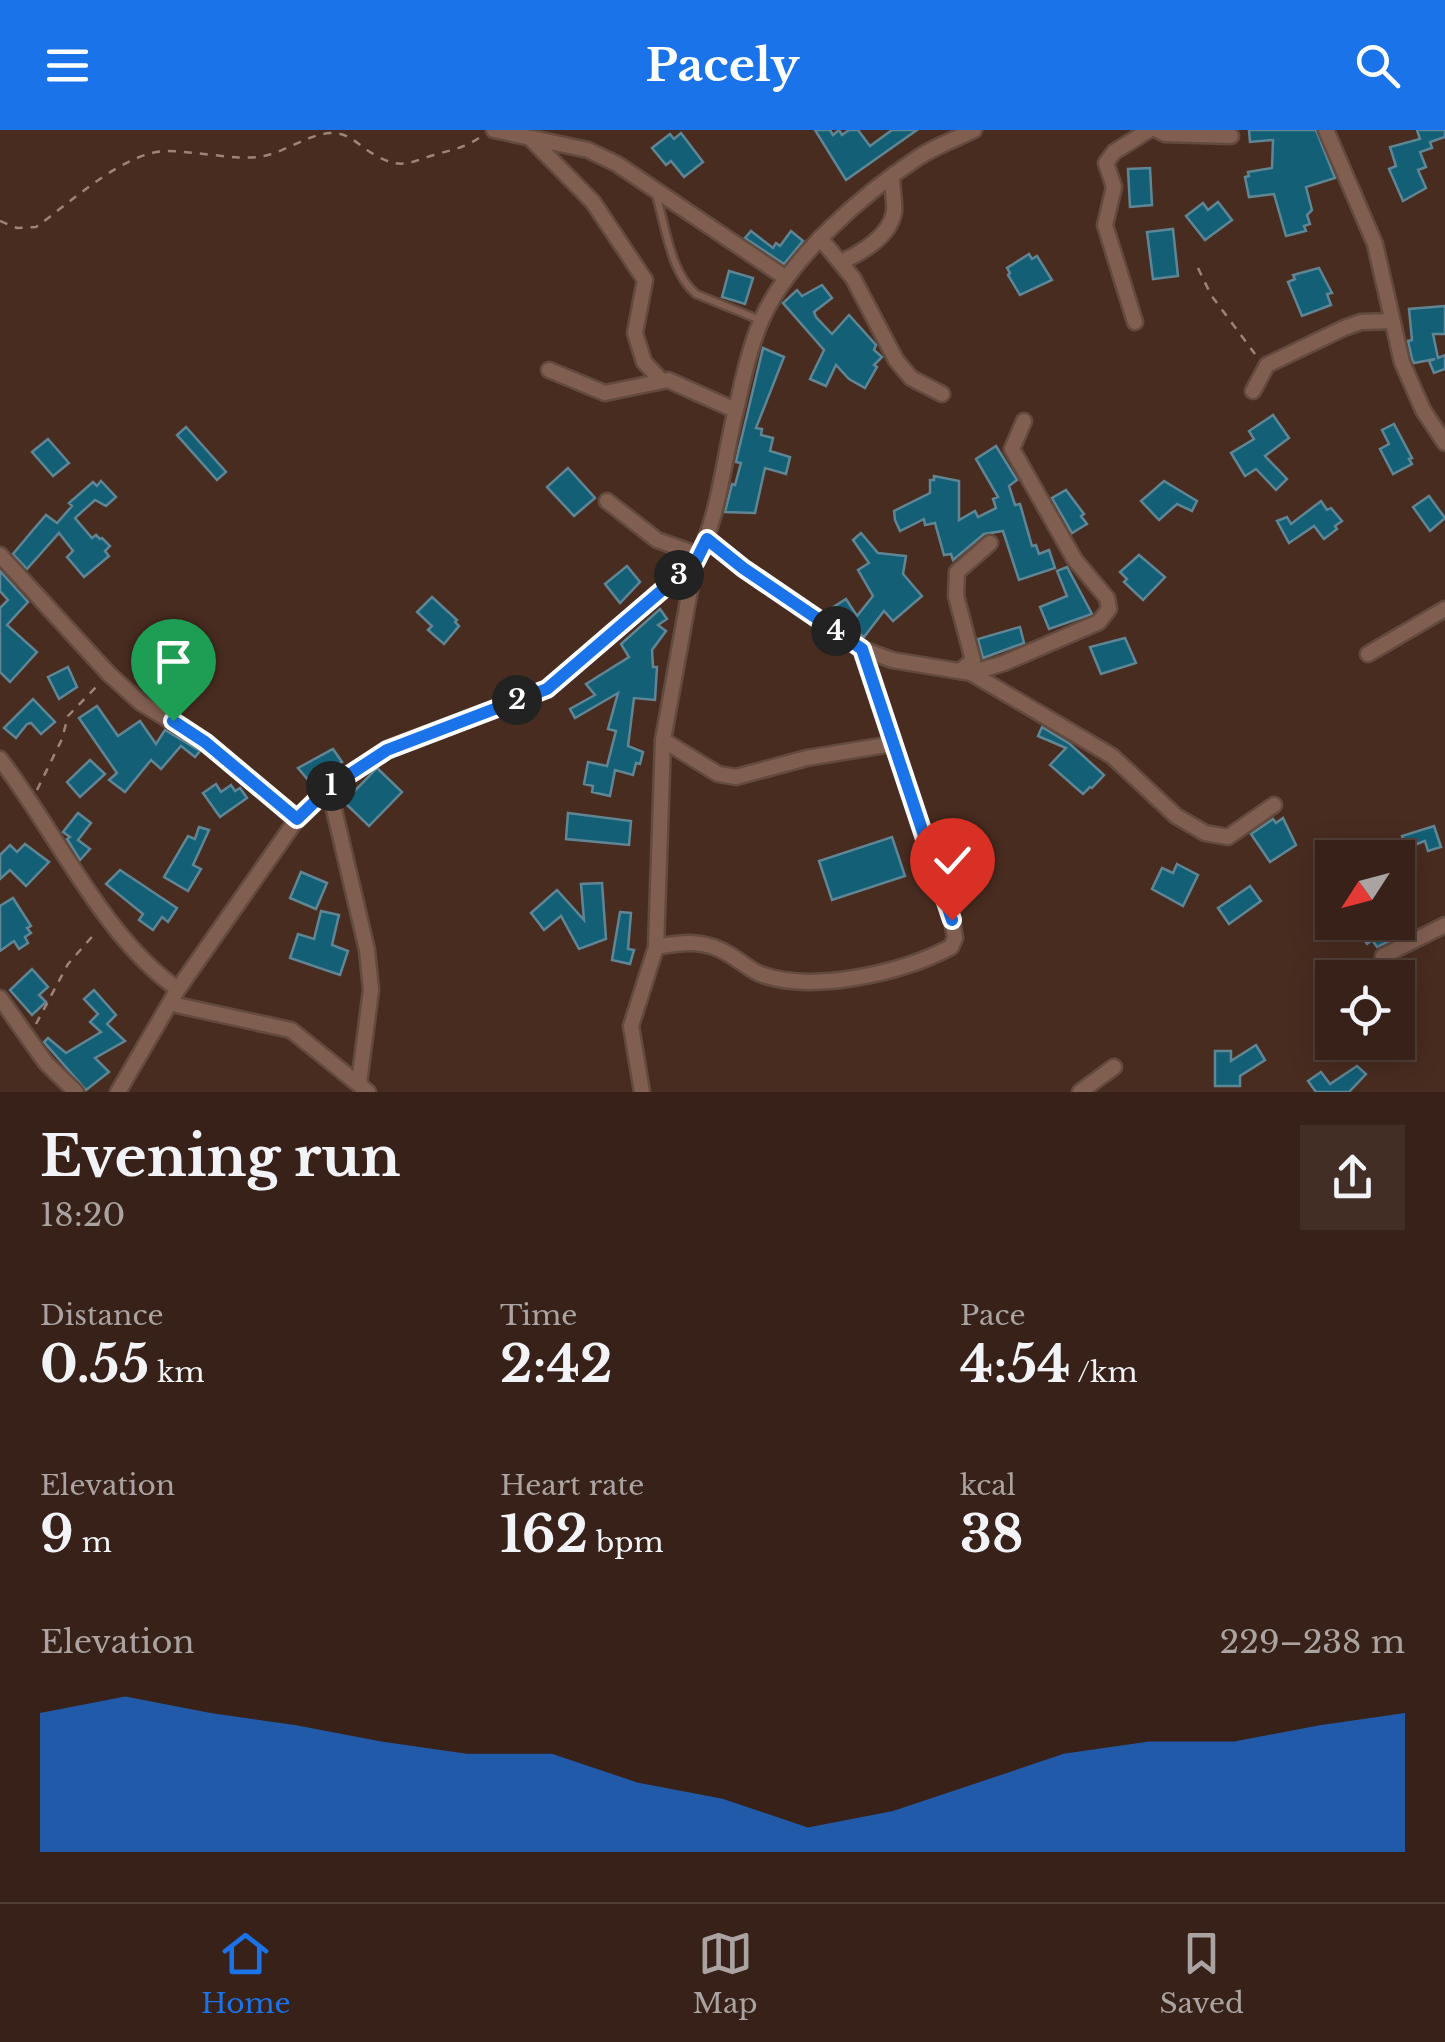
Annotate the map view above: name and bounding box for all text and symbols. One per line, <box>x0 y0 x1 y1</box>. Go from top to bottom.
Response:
text: Pacely <box>646 37 799 93</box>
icon: menu <box>40 38 95 93</box>
icon: search <box>1350 38 1405 93</box>
pin: 3 <box>654 550 704 600</box>
text: 3 <box>670 557 688 592</box>
pin: 4 <box>811 606 861 656</box>
text: 4 <box>827 613 845 648</box>
pin <box>131 619 216 722</box>
icon: arrive <box>146 634 201 689</box>
pin: 2 <box>492 675 542 725</box>
text: 2 <box>508 682 526 717</box>
pin: 1 <box>306 761 356 811</box>
text: 1 <box>325 768 337 803</box>
pin <box>910 818 995 921</box>
icon: check <box>925 833 980 888</box>
north arrow <box>1315 840 1415 940</box>
map controls <box>1315 840 1415 1060</box>
button: locate <box>1315 960 1415 1060</box>
text: Evening run <box>40 1123 400 1191</box>
button: share <box>1300 1125 1405 1230</box>
text: 18:20 <box>40 1195 125 1235</box>
text: Distance <box>40 1298 163 1333</box>
text: Time <box>500 1298 577 1333</box>
text: Pace <box>960 1298 1025 1333</box>
text: 0.55 <box>40 1333 149 1396</box>
text: 2:42 <box>500 1333 613 1396</box>
text: 4:54 <box>960 1333 1070 1396</box>
text: km <box>149 1355 205 1390</box>
text: /km <box>1070 1355 1137 1390</box>
text: Elevation <box>40 1468 175 1503</box>
text: Heart rate <box>500 1468 644 1503</box>
text: kcal <box>960 1468 1016 1503</box>
text: 9 <box>40 1503 74 1566</box>
text: 162 <box>500 1503 588 1566</box>
text: 38 <box>960 1503 1024 1566</box>
text: m <box>74 1525 112 1560</box>
text: bpm <box>588 1525 663 1560</box>
text: Elevation <box>40 1622 194 1662</box>
text: 229–238 m <box>1219 1622 1405 1662</box>
tab: Home <box>201 1926 291 2021</box>
tab: Map <box>693 1926 758 2021</box>
tab: Saved <box>1160 1926 1244 2021</box>

